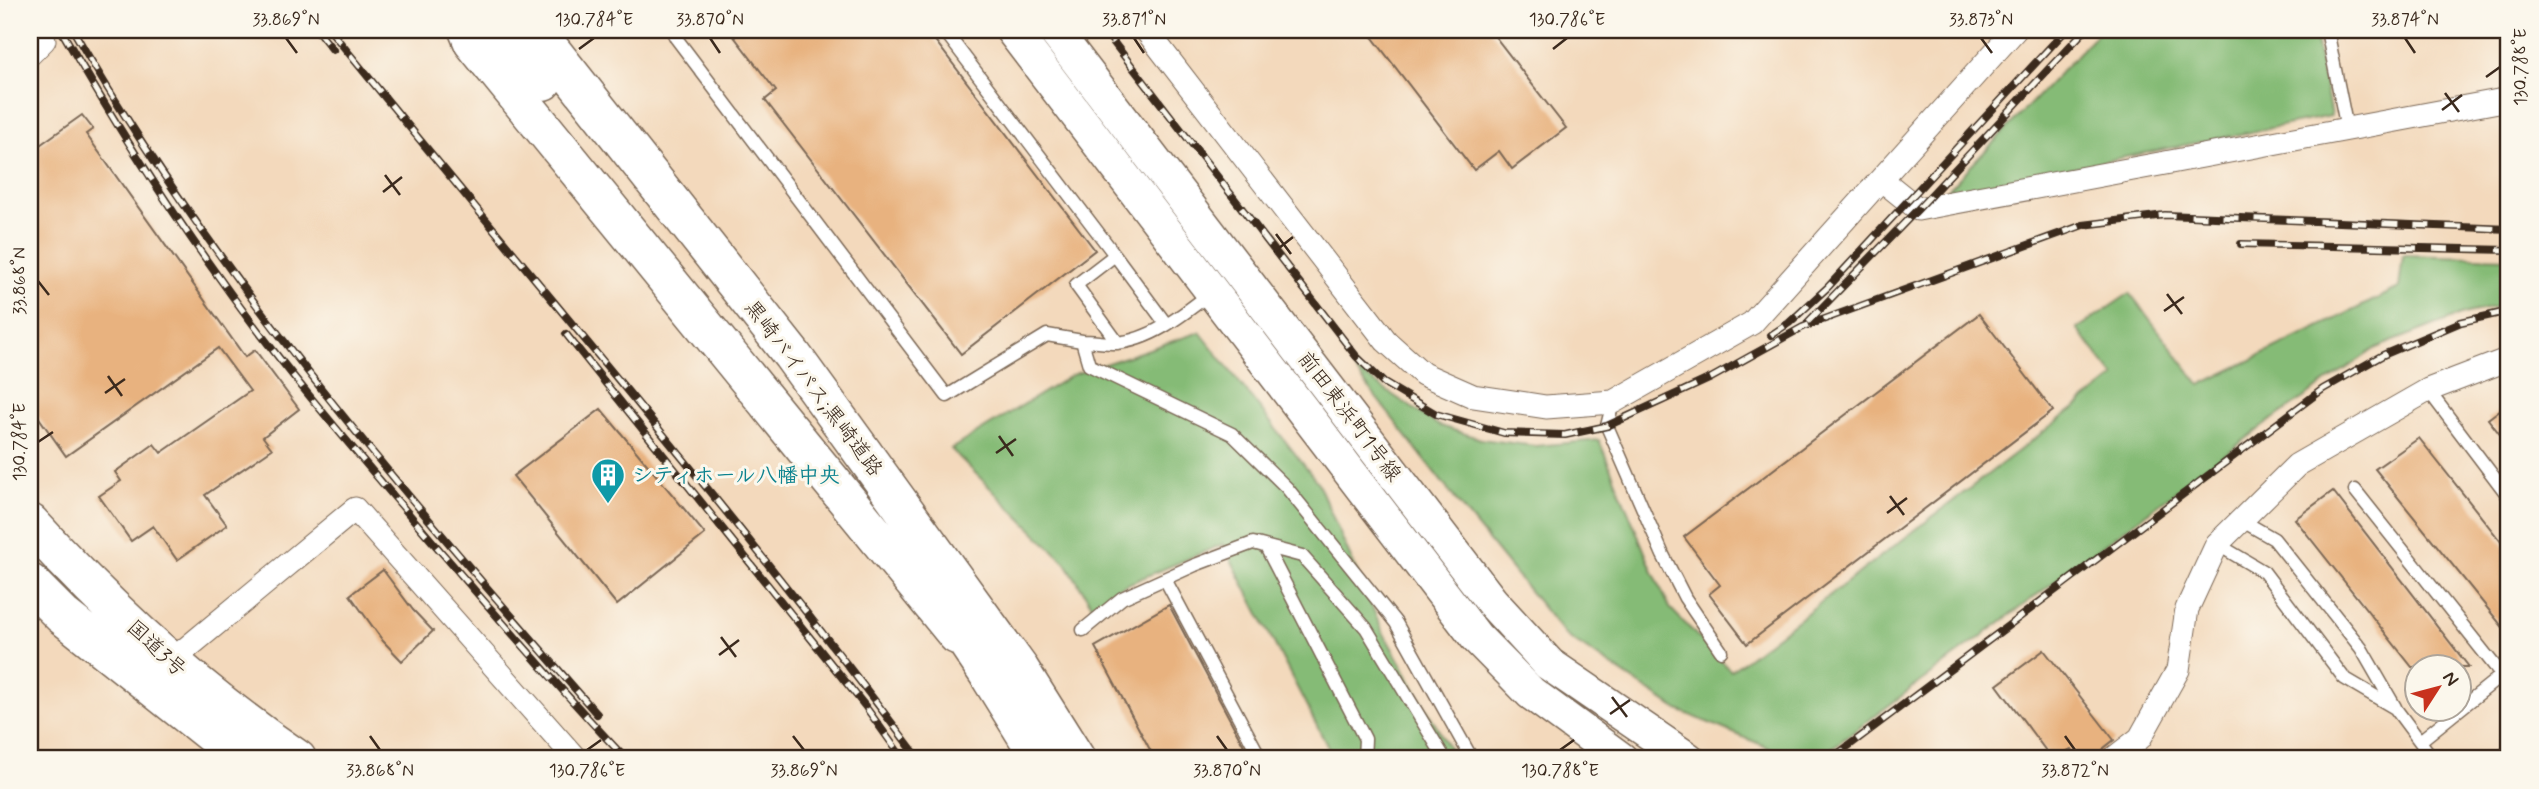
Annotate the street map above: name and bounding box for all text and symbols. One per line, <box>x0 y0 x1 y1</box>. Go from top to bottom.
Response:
text: 33.869°N <box>252 8 320 32</box>
text: 130.784°E <box>555 8 633 32</box>
text: 33.870°N <box>676 8 744 32</box>
text: 33.871°N <box>1102 8 1166 32</box>
text: 130.786°E <box>1529 8 1605 32</box>
text: 33.873°N <box>1949 8 2013 32</box>
text: 33.874°N <box>2371 8 2439 32</box>
text: 130.788°E <box>2509 28 2533 106</box>
text: 33.868°N <box>8 247 32 315</box>
street label: 黒崎バイパス;黒崎道路 <box>737 295 889 483</box>
street label: 前田東浜町1号線 <box>1291 346 1407 487</box>
text: 130.784°E <box>8 403 32 481</box>
building icon: シティホール八幡中央 <box>589 456 627 505</box>
place label: シティホール八幡中央 <box>632 462 840 490</box>
street label: 国道3号 <box>120 614 192 684</box>
north arrow <box>2402 652 2472 722</box>
text: N <box>2437 666 2464 691</box>
text: 33.868°N <box>346 759 414 783</box>
text: 130.786°E <box>549 759 625 783</box>
text: 33.869°N <box>770 759 838 783</box>
text: 33.870°N <box>1193 759 1261 783</box>
text: 130.788°E <box>1521 759 1599 783</box>
text: 33.872°N <box>2041 759 2109 783</box>

